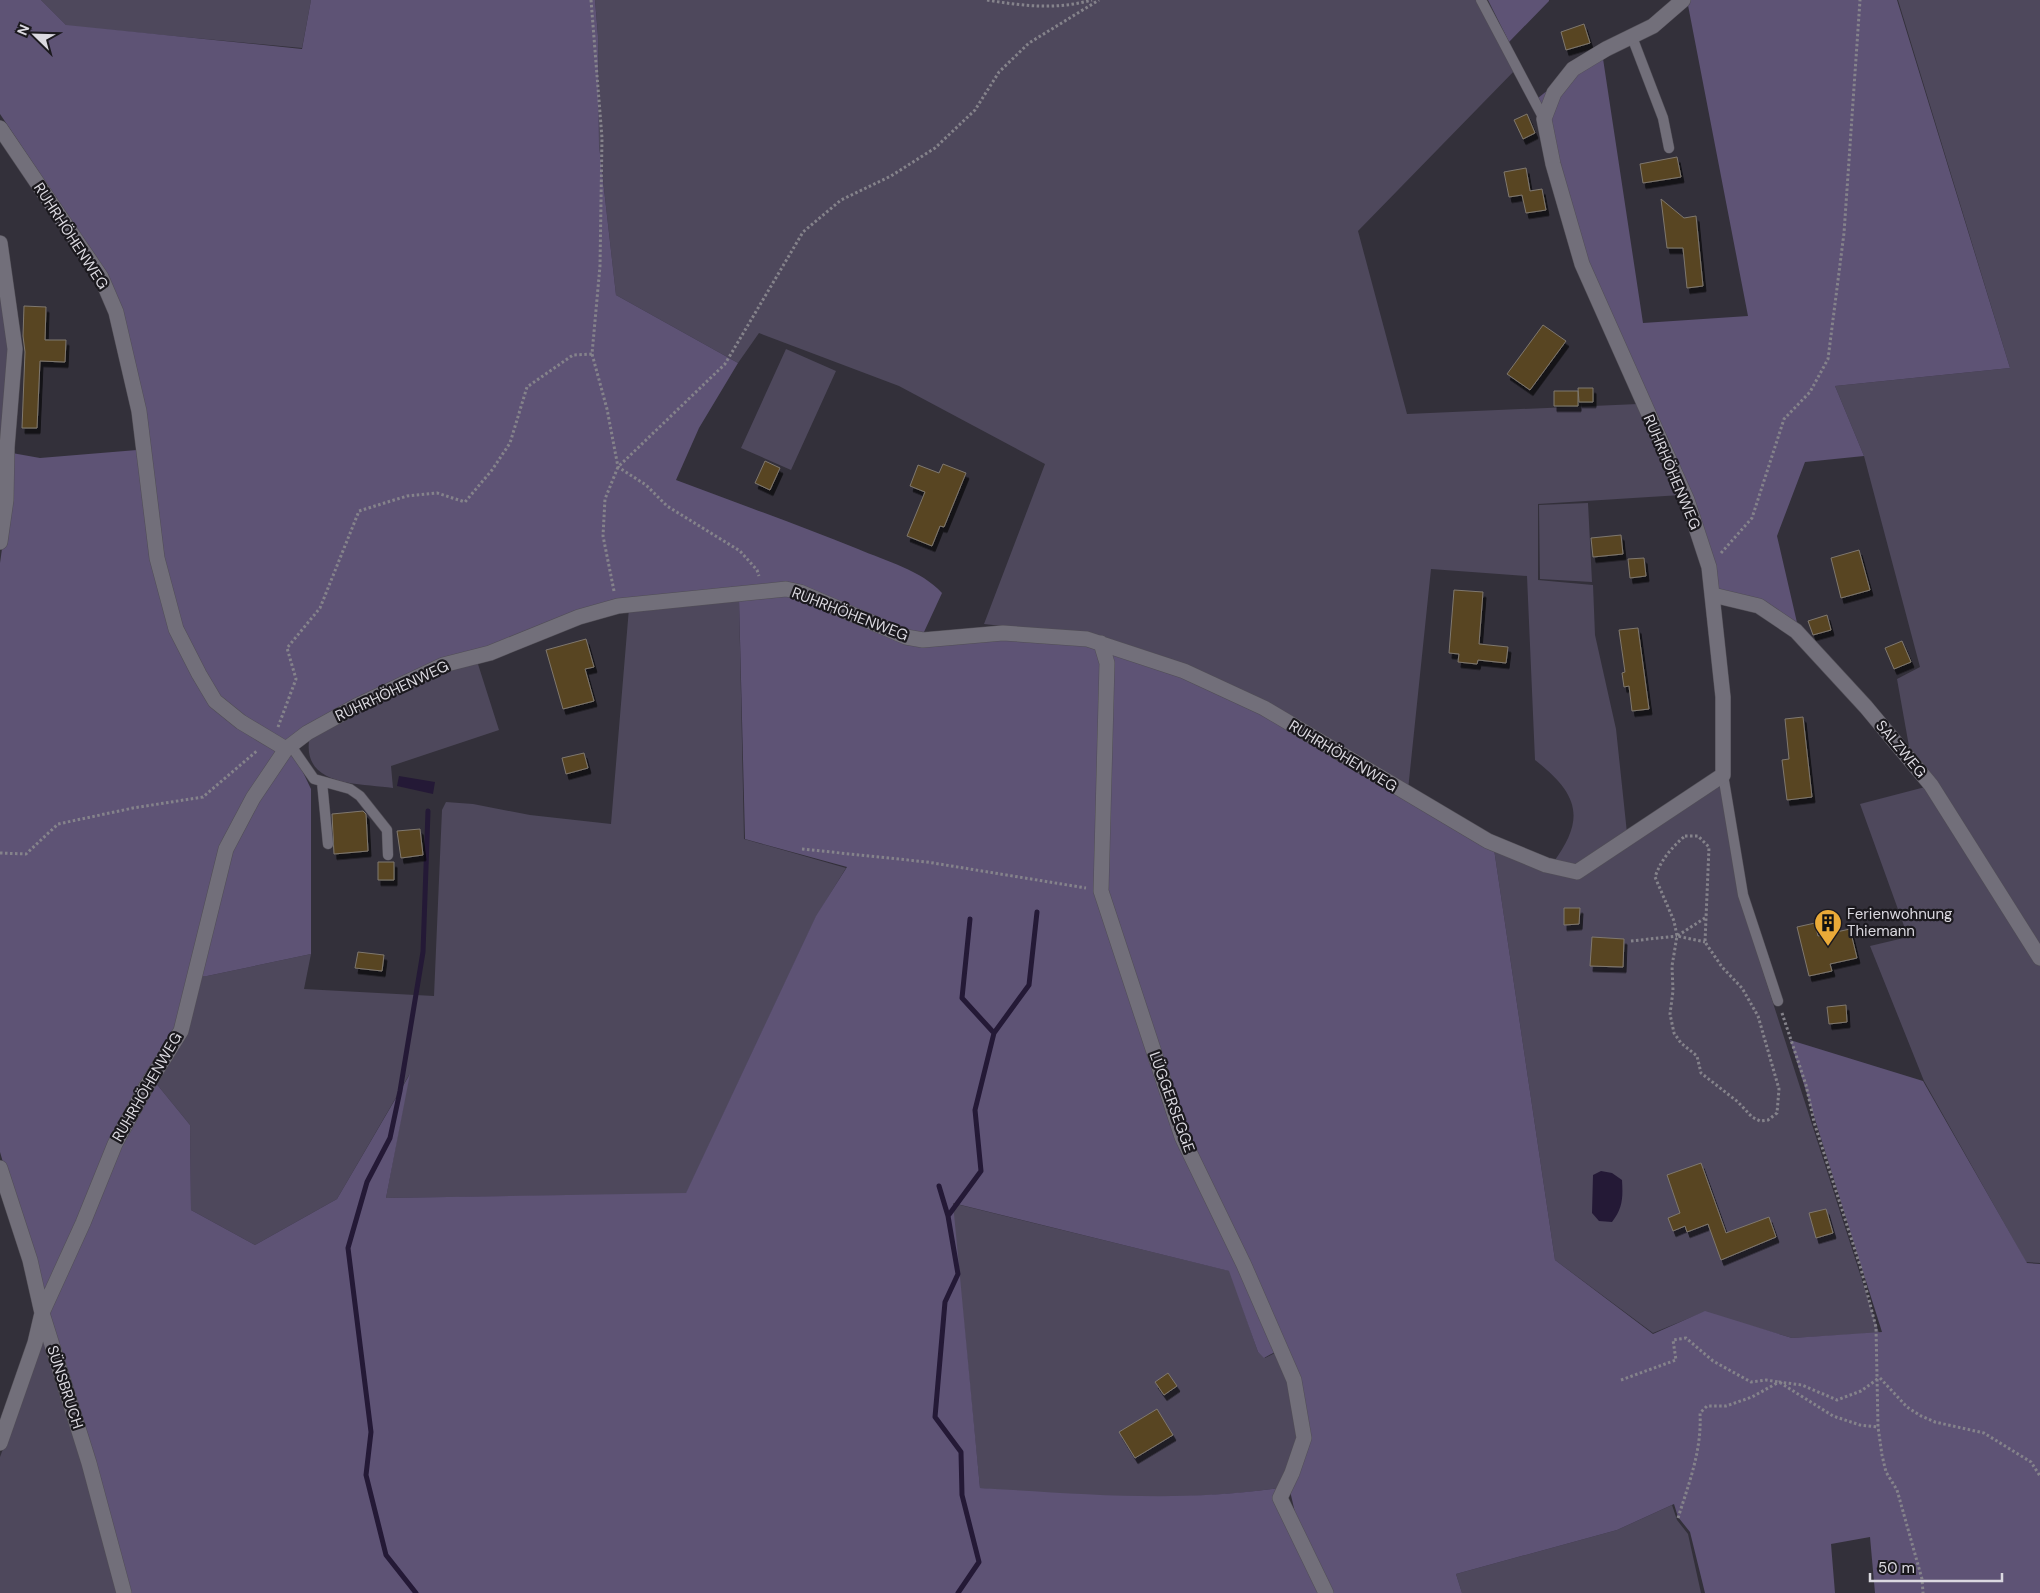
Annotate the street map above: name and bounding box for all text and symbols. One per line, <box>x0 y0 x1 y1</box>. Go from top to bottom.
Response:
north arrow <box>10 10 60 60</box>
text: N <box>13 22 33 38</box>
street label: RUHRHÖHENWEG <box>29 179 113 293</box>
street label: RUHRHÖHENWEG <box>1639 411 1705 533</box>
street label: RUHRHÖHENWEG <box>789 583 911 645</box>
street label: RUHRHÖHENWEG <box>332 656 452 726</box>
street label: RUHRHÖHENWEG <box>1285 716 1401 796</box>
street label: SALZWEG <box>1871 716 1931 782</box>
place label: Ferienwohnung Thiemann <box>1847 904 1952 941</box>
building icon: Ferienwohnung Thiemann <box>1813 908 1843 947</box>
street label: RUHRHÖHENWEG <box>108 1029 186 1145</box>
street label: LÜGGERSEGGE <box>1145 1049 1199 1155</box>
street label: SÜNSBRUCH <box>42 1343 88 1431</box>
scale bar <box>1870 1550 2002 1582</box>
text: 50 m <box>1878 1558 1915 1578</box>

